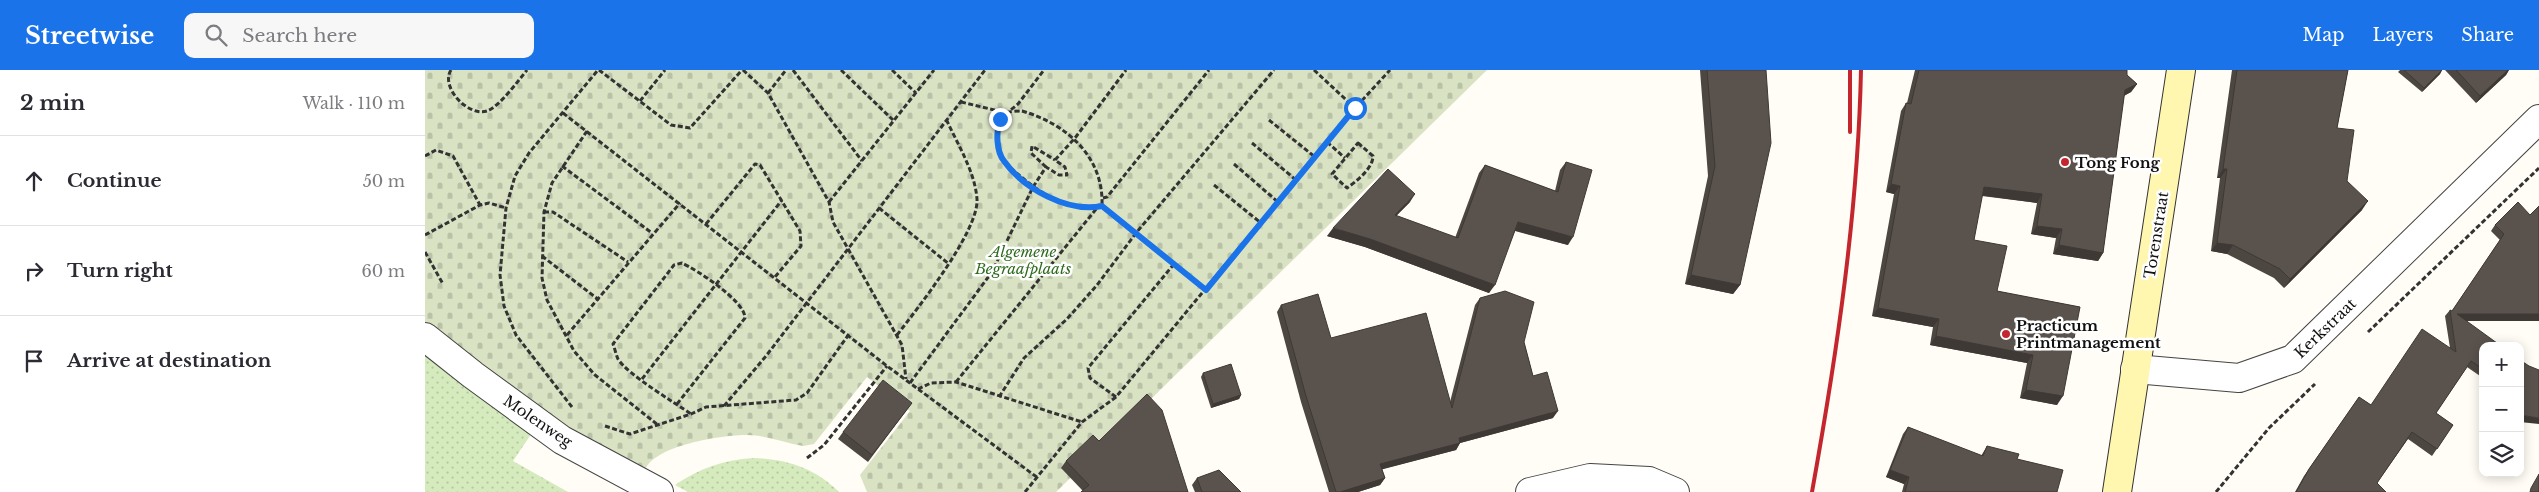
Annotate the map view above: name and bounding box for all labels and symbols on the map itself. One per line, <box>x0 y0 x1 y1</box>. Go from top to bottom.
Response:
route start <box>1344 97 1367 120</box>
route end <box>989 108 1012 131</box>
place label: Tong Fong <box>2075 153 2161 172</box>
marker: Tong Fong <box>2059 156 2071 168</box>
street label: Torenstraat <box>2140 190 2172 280</box>
park label: Algemene Begraafplaats <box>974 242 1071 278</box>
street label: Kerkstraat <box>2290 294 2360 362</box>
place label: Practicum Printmanagement <box>2016 316 2161 352</box>
marker: Practicum Printmanagement <box>2000 328 2012 340</box>
street label: Molenweg <box>500 391 577 452</box>

